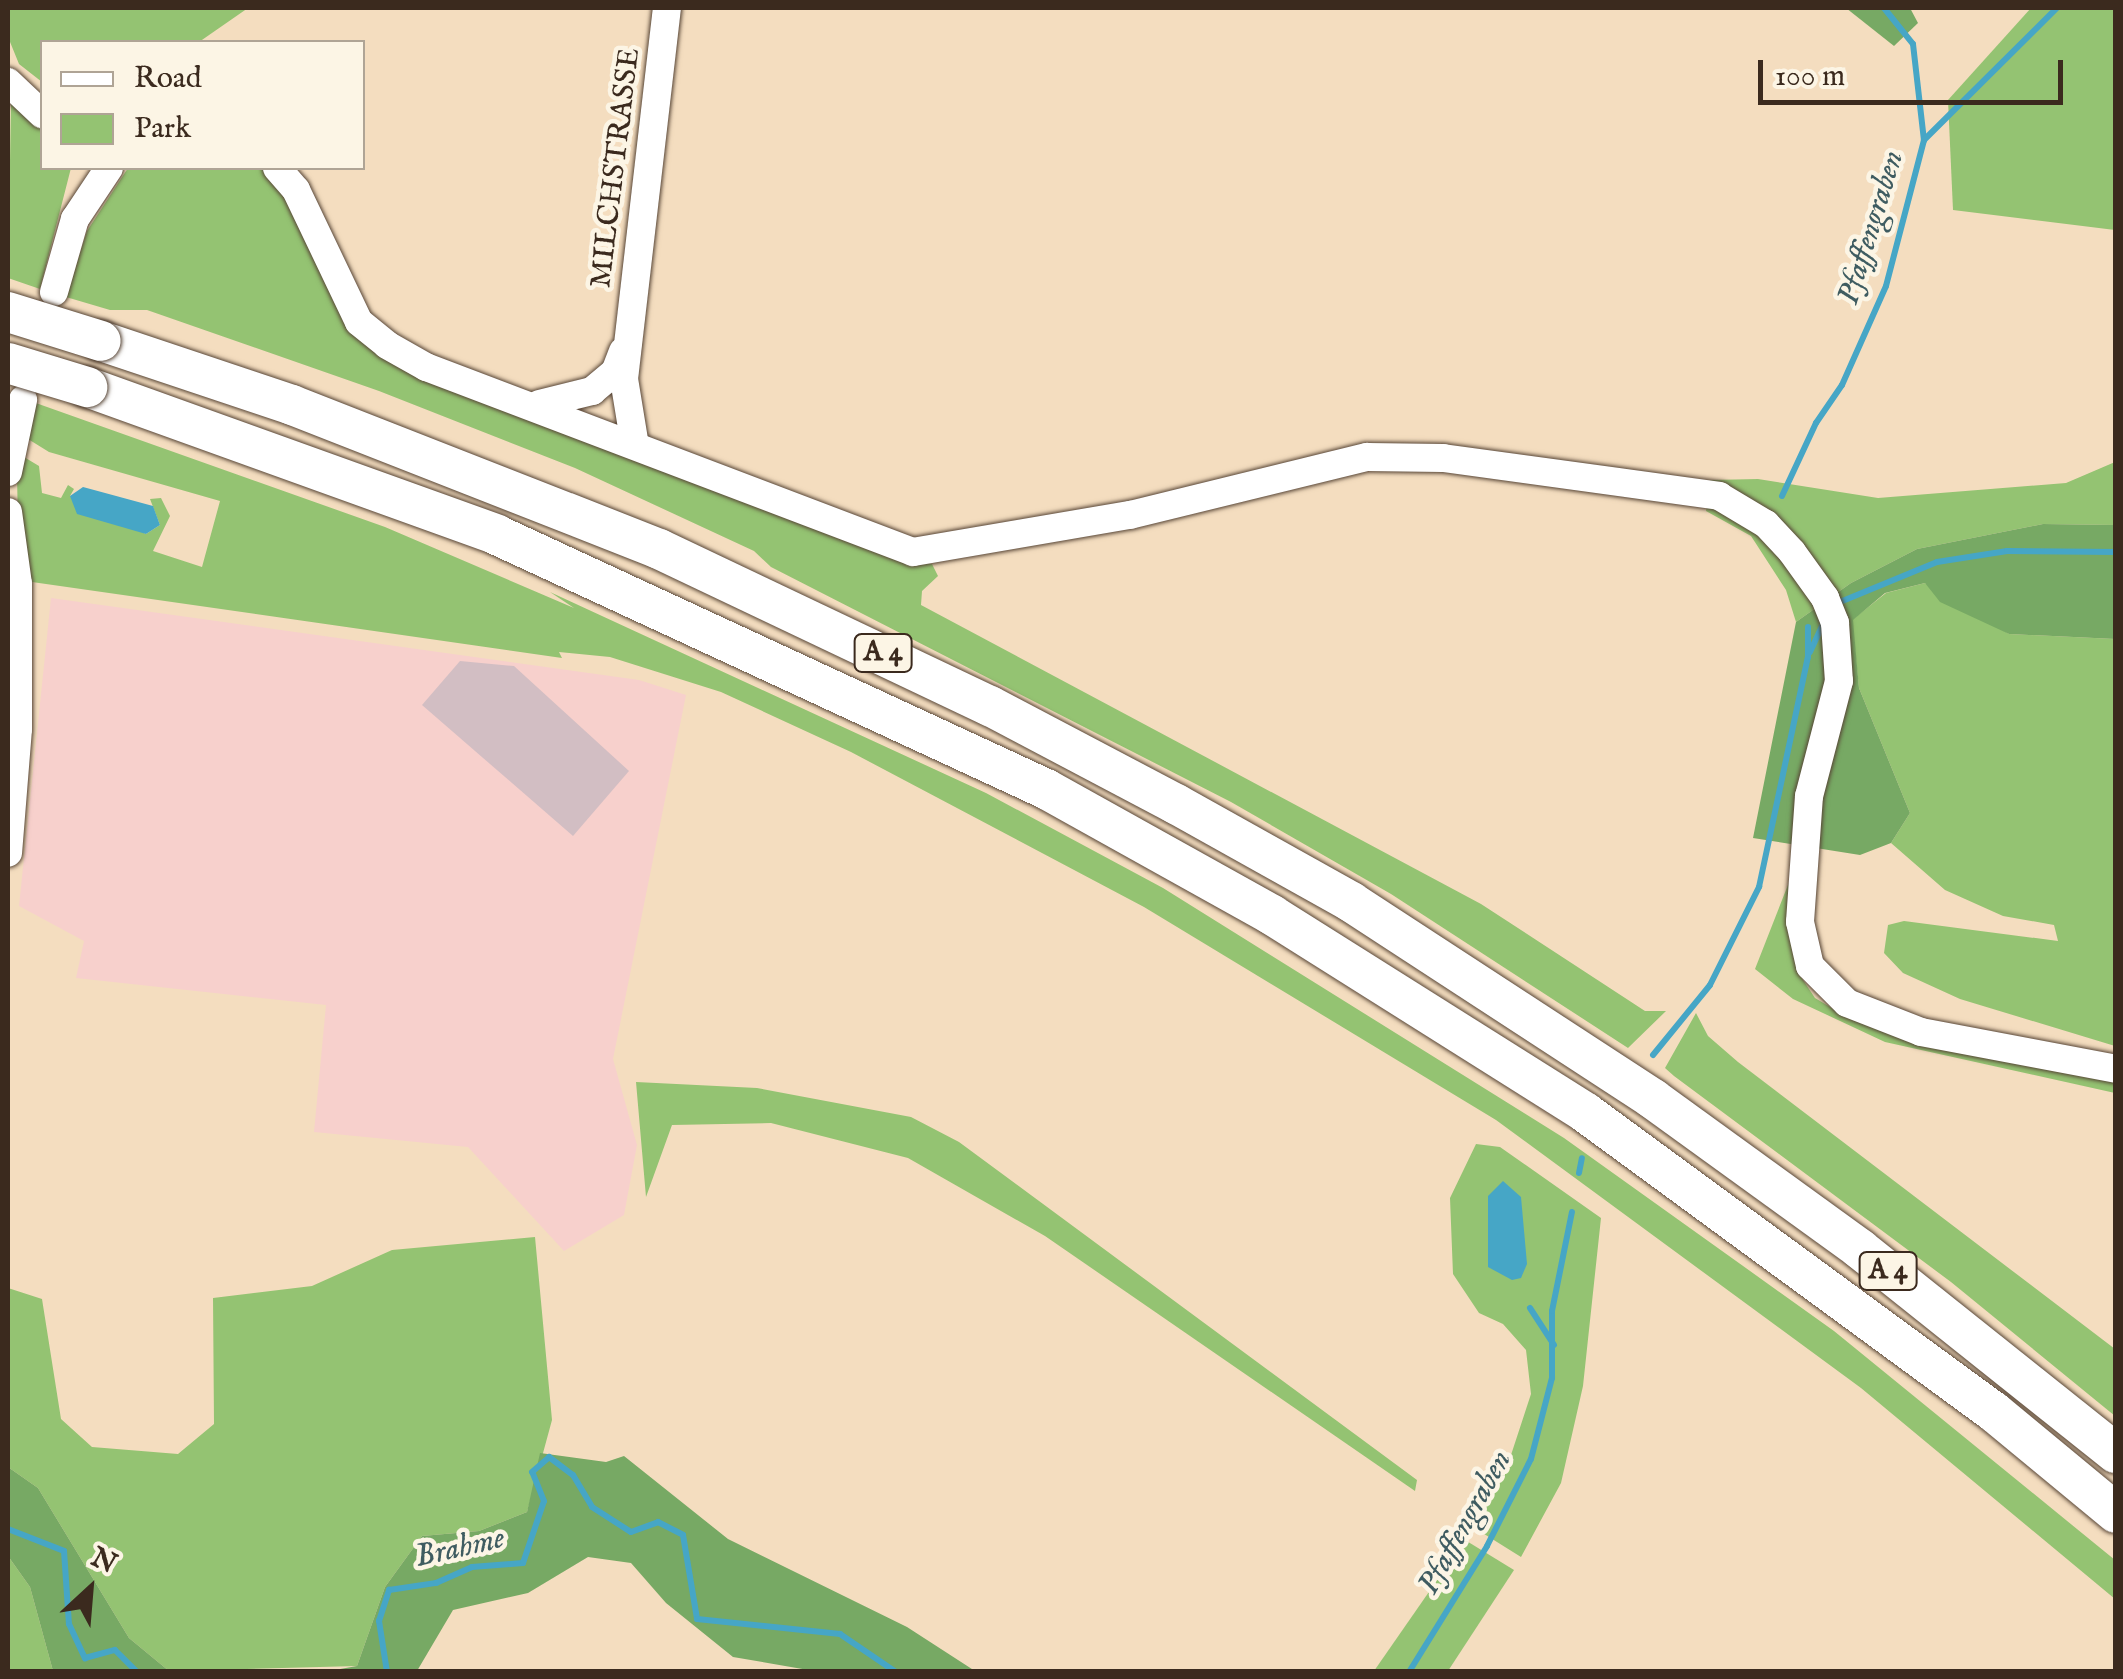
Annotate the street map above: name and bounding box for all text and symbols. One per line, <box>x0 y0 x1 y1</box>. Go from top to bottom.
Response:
legend <box>40 40 365 170</box>
scale bar <box>1763 40 2068 102</box>
street label: MILCHSTRASSE <box>583 46 649 290</box>
text: 100 m <box>1775 58 1845 96</box>
text: Road <box>134 60 202 98</box>
text: Park <box>134 110 191 148</box>
water label: Pfaffengraben <box>1830 146 1914 310</box>
road number: A 4 <box>853 630 913 676</box>
road number: A 4 <box>1858 1248 1918 1294</box>
water label: Pfaffengraben <box>1411 1444 1521 1602</box>
water label: Brahme <box>411 1520 509 1578</box>
north arrow <box>40 1539 140 1639</box>
text: N <box>85 1541 122 1583</box>

